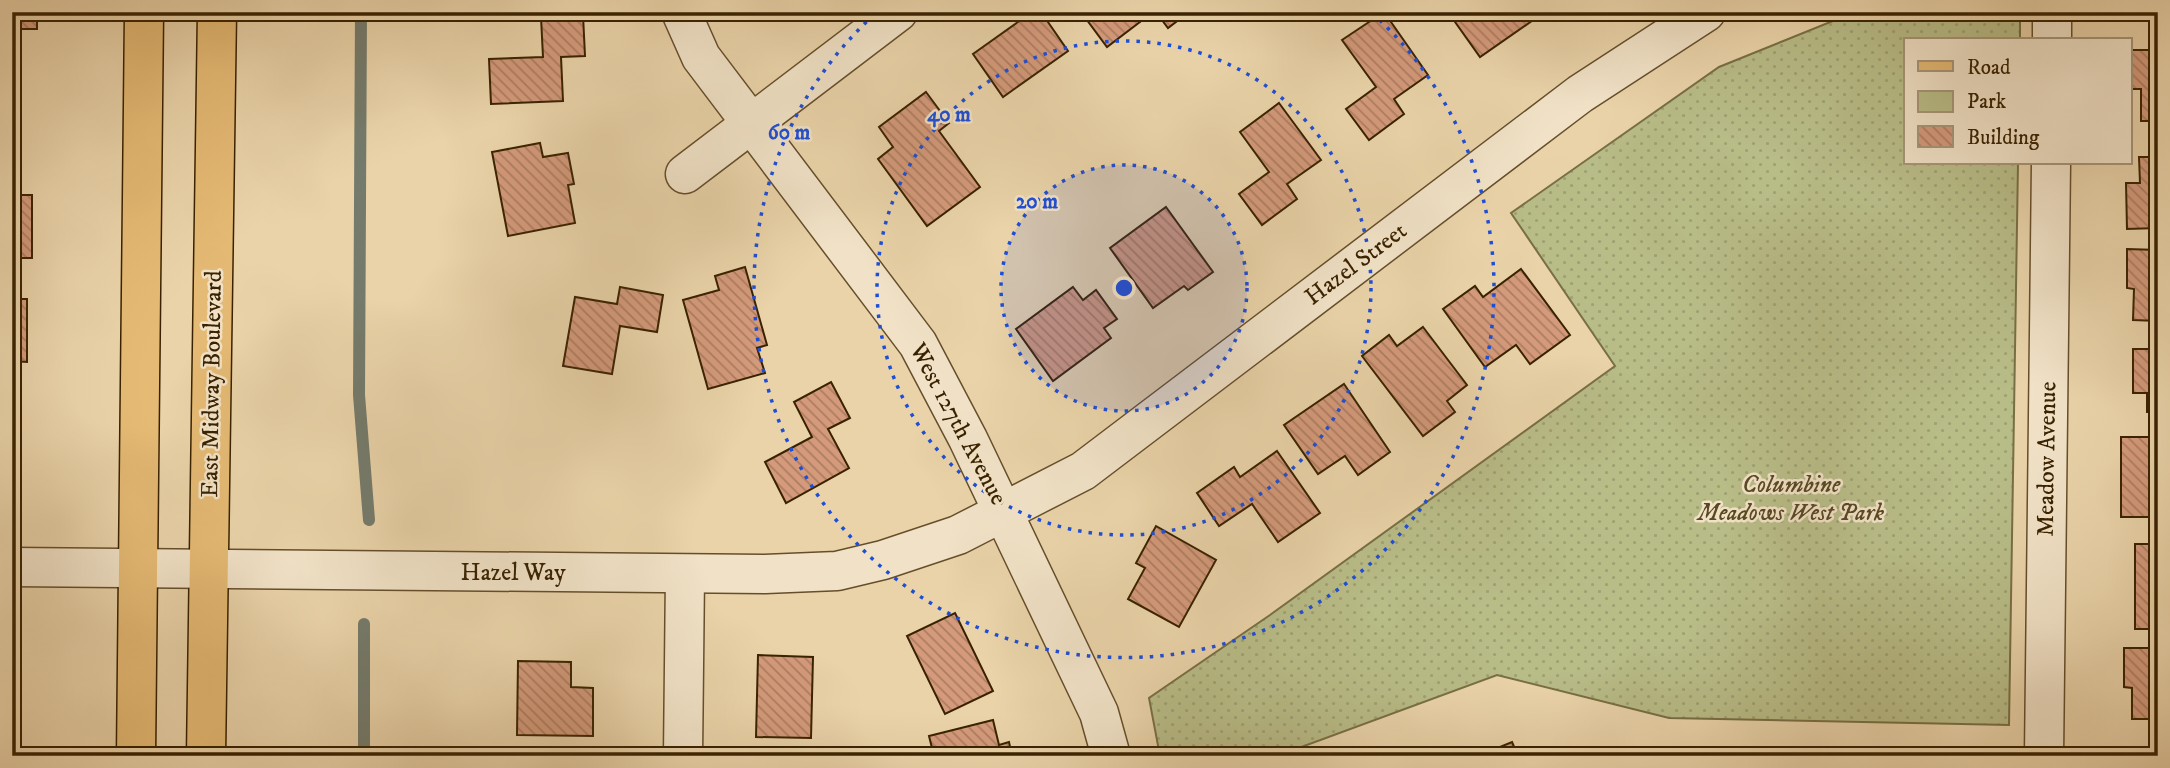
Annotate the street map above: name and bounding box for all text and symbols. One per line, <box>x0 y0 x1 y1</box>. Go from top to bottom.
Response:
legend <box>1904 38 2132 164</box>
text: Road <box>1967 55 2011 81</box>
text: Park <box>1967 89 2007 115</box>
text: 40 m <box>927 102 971 128</box>
text: 60 m <box>768 120 810 146</box>
text: Building <box>1967 125 2040 151</box>
text: 20 m <box>1016 189 1058 215</box>
street label: Hazel Street <box>1299 216 1413 312</box>
street label: East Midway Boulevard <box>195 270 229 498</box>
centre of rings <box>1112 276 1136 300</box>
street label: West 127th Avenue <box>902 337 1013 510</box>
street label: Meadow Avenue <box>2031 381 2063 537</box>
park label: Columbine Meadows West Park <box>1696 470 1884 528</box>
street label: Hazel Way <box>460 558 566 588</box>

